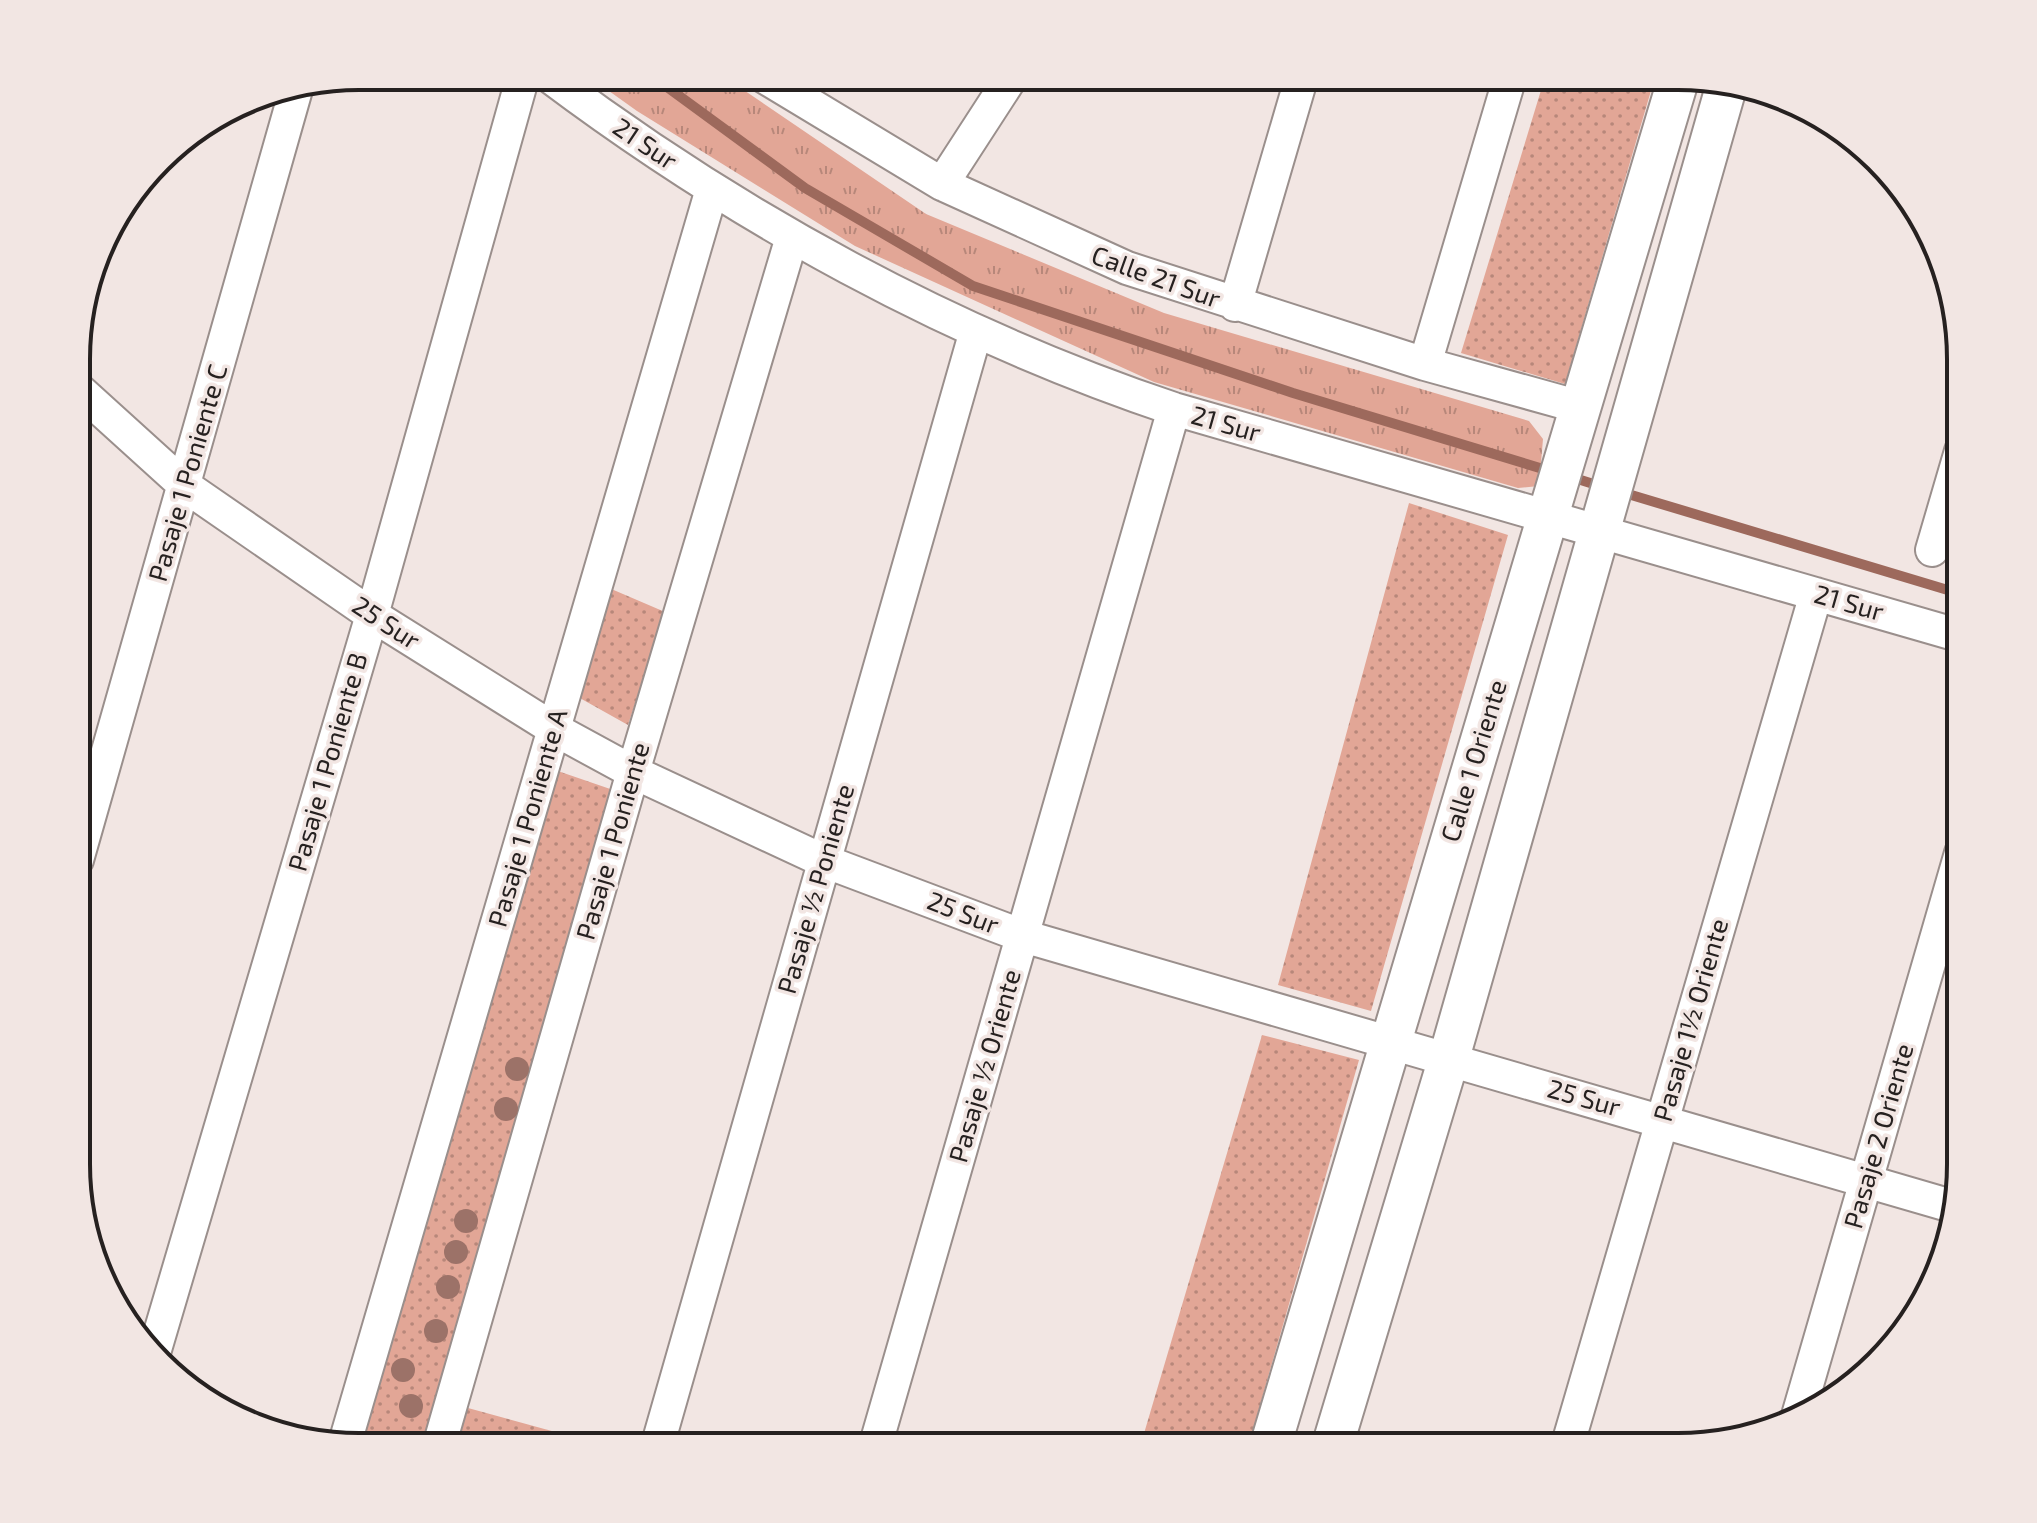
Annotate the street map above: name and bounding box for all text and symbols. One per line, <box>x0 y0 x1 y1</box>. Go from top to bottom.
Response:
street label: 21 Sur <box>608 110 684 175</box>
street label: Calle 21 Sur <box>1088 238 1225 313</box>
street label: Pasaje 1 Poniente C <box>141 360 232 585</box>
street label: 21 Sur <box>1188 398 1265 447</box>
street label: 21 Sur <box>1811 577 1888 626</box>
street label: 25 Sur <box>347 589 426 655</box>
street label: Pasaje 1 Poniente B <box>281 649 373 874</box>
street label: Calle 1 Oriente <box>1433 676 1512 845</box>
street label: Pasaje 1 Poniente A <box>481 705 572 930</box>
street label: Pasaje 1 Poniente <box>569 738 655 943</box>
street label: Pasaje ½ Poniente <box>770 780 859 997</box>
street label: 25 Sur <box>923 884 1004 939</box>
street label: Pasaje 1½ Oriente <box>1646 915 1733 1125</box>
street label: Pasaje ½ Oriente <box>941 966 1026 1166</box>
street label: Pasaje 2 Oriente <box>1836 1040 1919 1232</box>
street label: 25 Sur <box>1544 1071 1624 1122</box>

